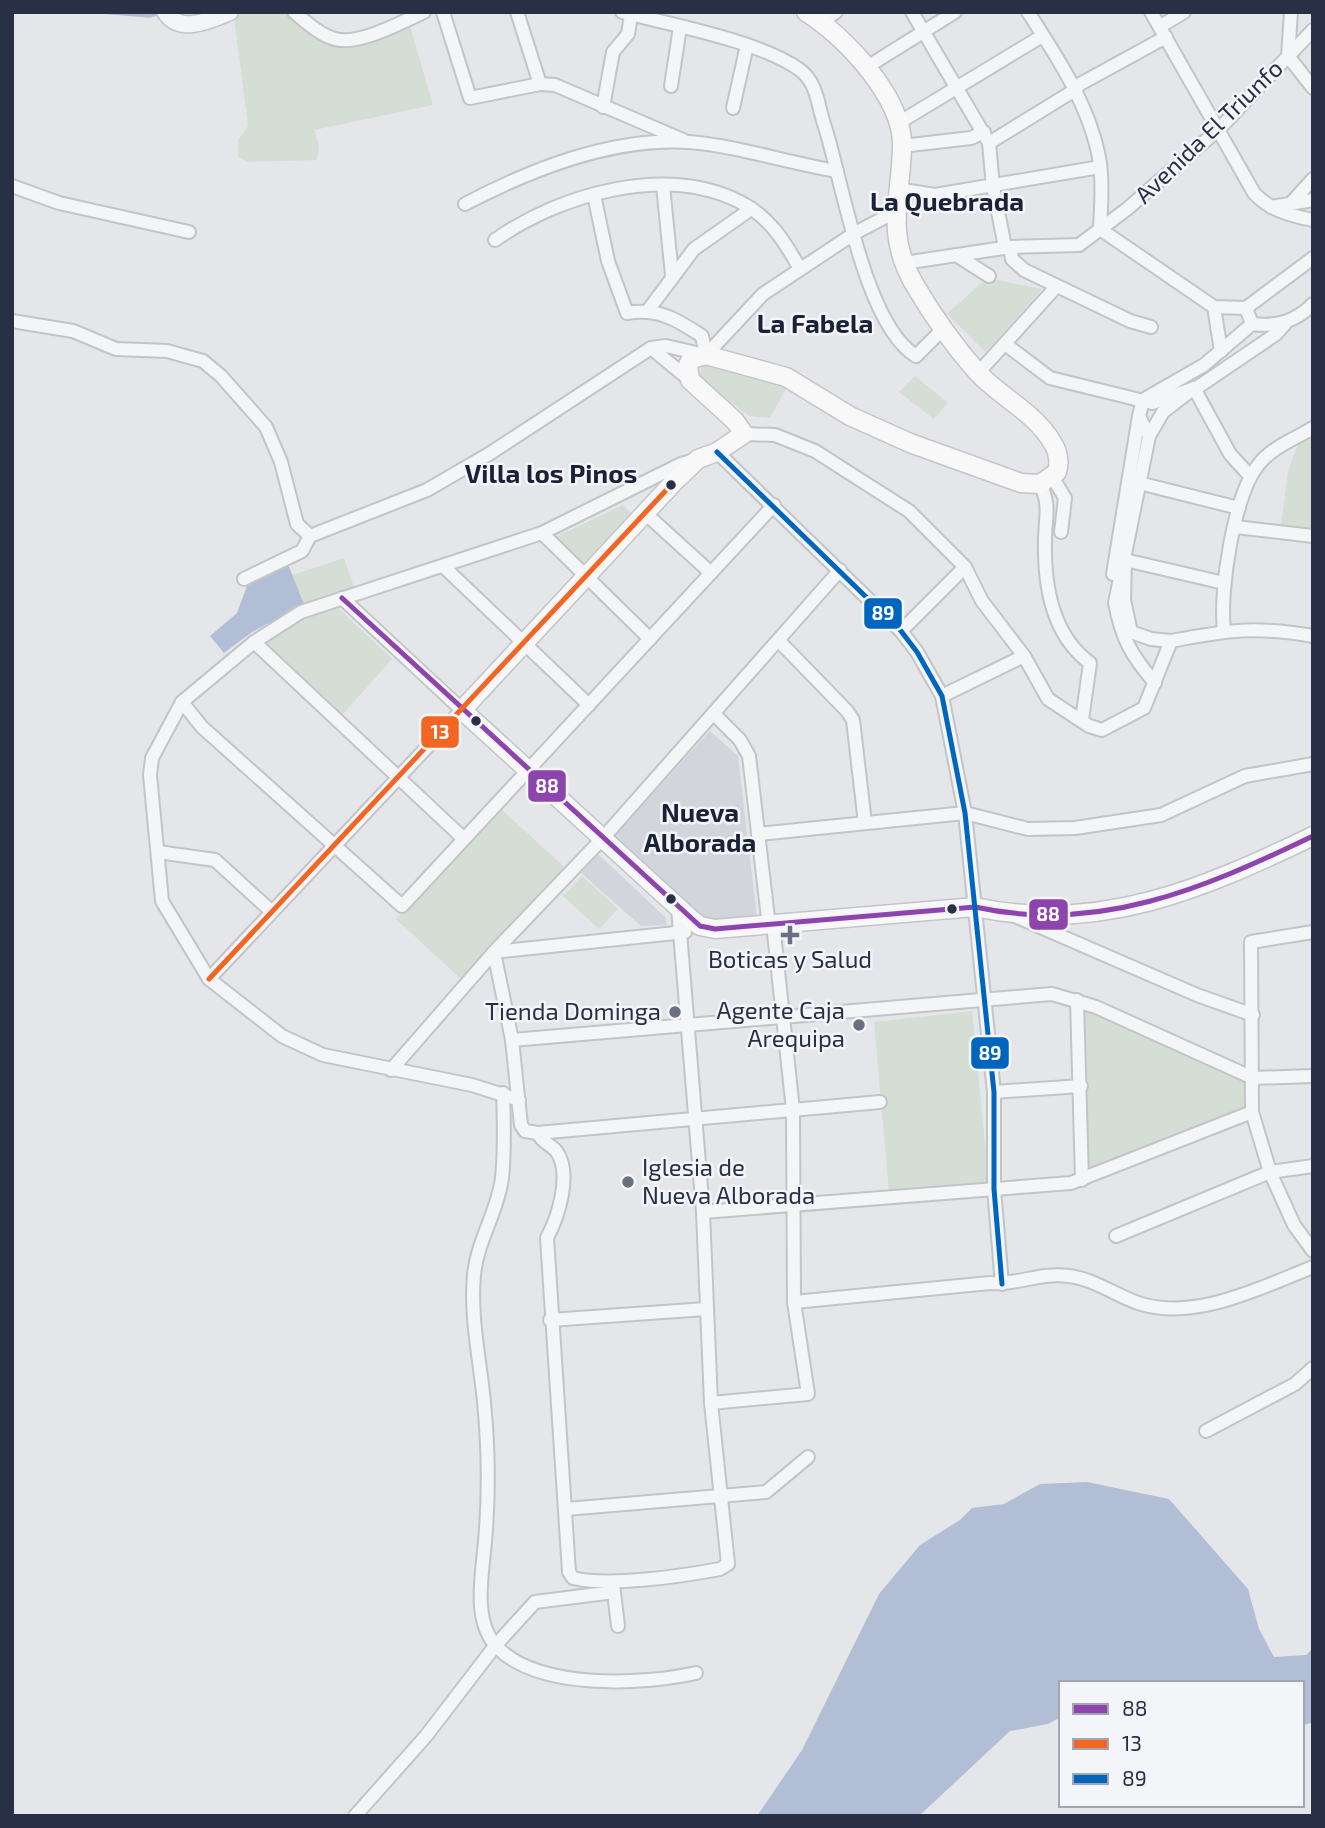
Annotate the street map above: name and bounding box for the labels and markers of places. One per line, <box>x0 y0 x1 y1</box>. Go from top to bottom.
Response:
unlabelled marker <box>664 478 678 492</box>
unlabelled marker <box>469 714 483 728</box>
unlabelled marker <box>664 892 678 906</box>
unlabelled marker <box>945 902 959 916</box>
marker: Boticas y Salud <box>782 927 798 943</box>
place label: Boticas y Salud <box>708 944 872 973</box>
place label: Agente Caja Arequipa <box>717 995 845 1052</box>
place label: Tienda Dominga <box>485 996 661 1025</box>
marker: Tienda Dominga <box>667 1004 683 1020</box>
marker: Agente Caja Arequipa <box>851 1017 867 1033</box>
place label: Iglesia de Nueva Alborada <box>642 1152 815 1209</box>
marker: Iglesia de Nueva Alborada <box>620 1174 636 1190</box>

